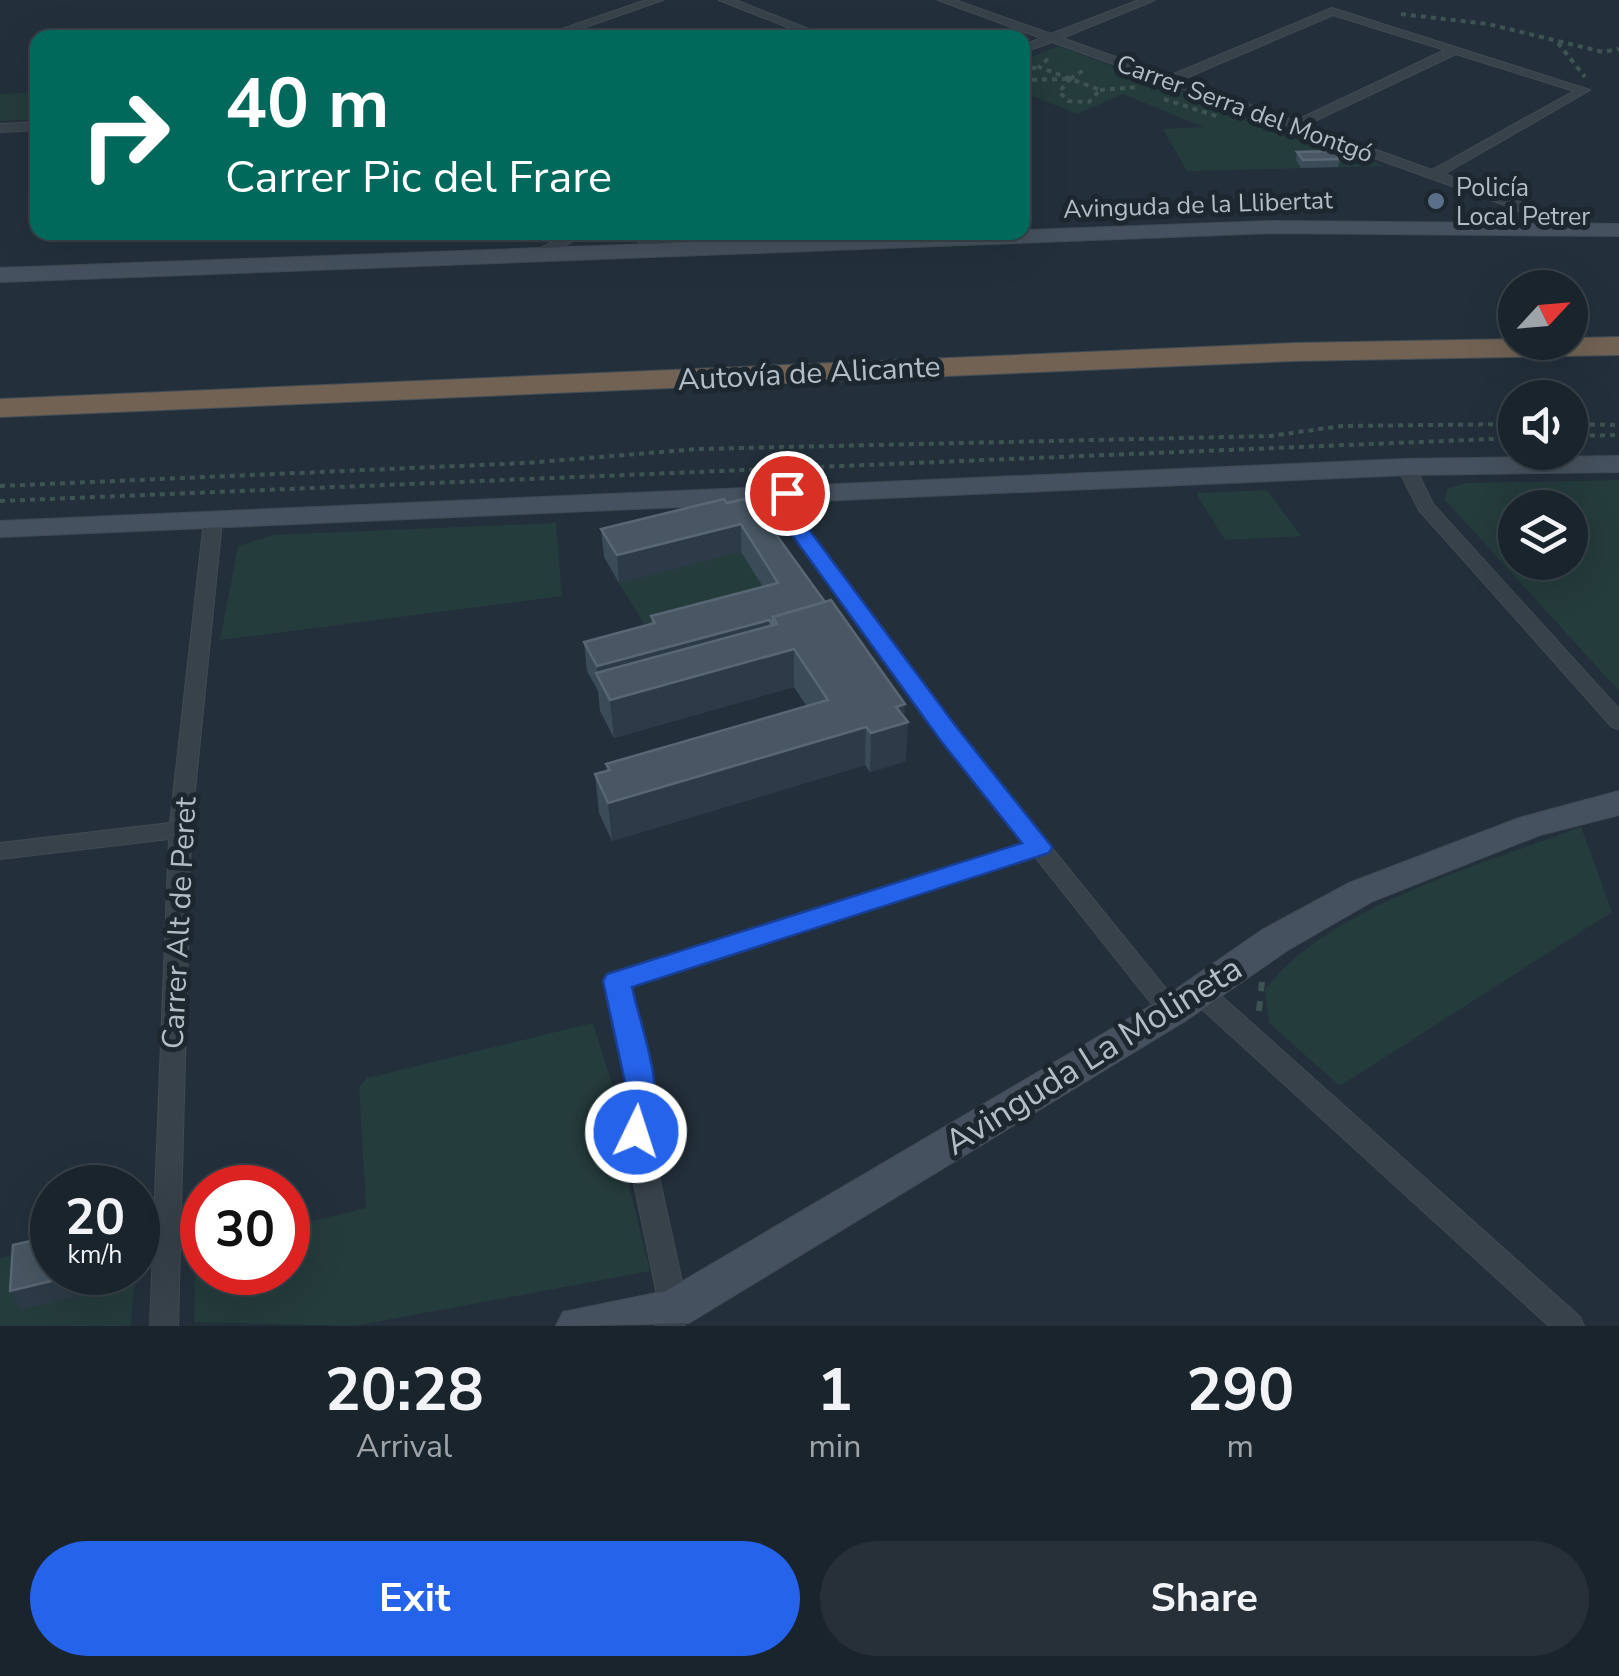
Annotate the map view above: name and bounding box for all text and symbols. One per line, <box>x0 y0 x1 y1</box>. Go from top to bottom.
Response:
street label: Carrer Serra del Montgó <box>1112 47 1378 171</box>
text: 40 m <box>225 56 389 152</box>
icon: right <box>60 70 190 200</box>
text: Carrer Pic del Frare <box>225 147 612 208</box>
place label: Policía Local Petrer <box>1456 171 1590 234</box>
street label: Avinguda de la Llibertat <box>1063 183 1334 227</box>
marker: Policía Local Petrer <box>1425 190 1447 212</box>
north arrow <box>1498 270 1588 360</box>
map controls <box>1498 270 1588 580</box>
street label: Autovía de Alicante <box>676 346 942 401</box>
button: sound <box>1498 380 1588 470</box>
pin <box>745 451 830 536</box>
icon: arrive <box>760 466 815 521</box>
button: layers <box>1498 490 1588 580</box>
street label: Carrer Alt de Peret <box>152 795 207 1050</box>
street label: Avinguda La Molineta <box>936 945 1251 1166</box>
position arrow <box>584 1080 688 1184</box>
speed limit sign: 30 <box>180 1165 310 1295</box>
text: 20 <box>65 1183 125 1252</box>
text: km/h <box>67 1238 123 1272</box>
text: 20:28 <box>325 1349 484 1431</box>
text: 1 <box>817 1349 853 1431</box>
text: 290 <box>1186 1349 1294 1431</box>
text: Arrival <box>356 1425 452 1468</box>
text: min <box>808 1425 861 1468</box>
text: m <box>1226 1425 1254 1468</box>
button: Exit <box>30 1541 800 1656</box>
button: Share <box>820 1541 1589 1656</box>

